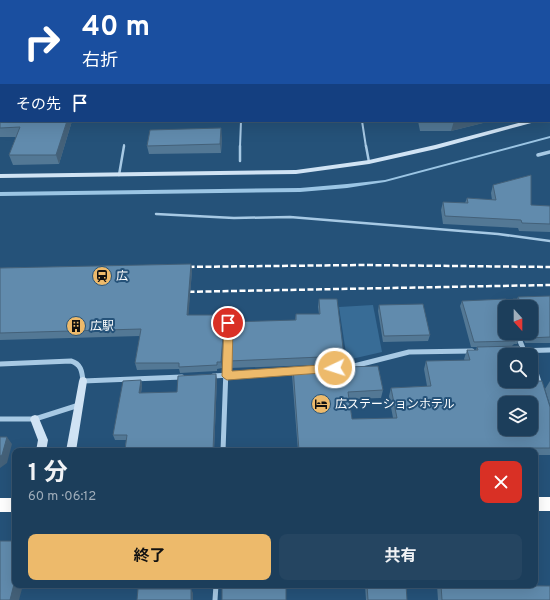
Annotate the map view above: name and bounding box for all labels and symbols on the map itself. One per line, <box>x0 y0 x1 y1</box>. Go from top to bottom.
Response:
station icon: 広 <box>91 265 113 287</box>
place label: 広 <box>116 269 128 285</box>
north arrow <box>498 300 538 340</box>
pin <box>211 306 245 340</box>
building icon: 広駅 <box>65 315 87 337</box>
place label: 広駅 <box>90 319 114 335</box>
position arrow <box>314 347 356 389</box>
hotel icon: 広ステーションホテル <box>310 393 332 415</box>
place label: 広ステーションホテル <box>335 397 455 413</box>

